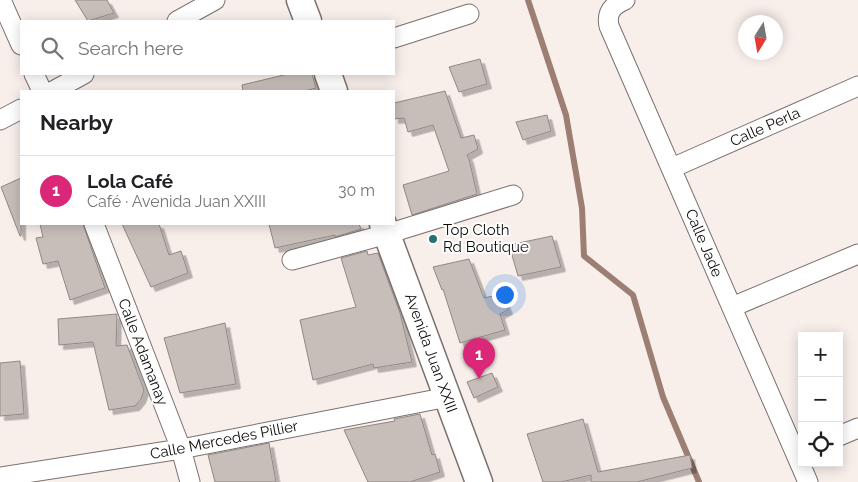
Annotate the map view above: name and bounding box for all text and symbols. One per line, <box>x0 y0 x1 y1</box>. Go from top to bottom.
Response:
north arrow <box>738 15 783 60</box>
search box <box>20 20 395 75</box>
icon: search <box>38 34 66 62</box>
text: Search here <box>78 37 184 59</box>
street label: Calle Perla <box>727 104 803 150</box>
text: Nearby <box>40 110 113 135</box>
text: Lola Café <box>87 170 173 192</box>
text: 1 <box>52 181 60 200</box>
text: 30 m <box>338 181 375 200</box>
text: Café · Avenida Juan XXIII <box>87 192 266 211</box>
street label: Calle Jade <box>682 206 726 280</box>
place label: Top Cloth Rd Boutique <box>443 221 529 256</box>
marker: Top Cloth Rd Boutique <box>427 233 439 245</box>
your location <box>492 282 518 308</box>
street label: Avenida Juan XXIII <box>401 291 461 415</box>
street label: Calle Adamanay <box>114 296 172 408</box>
map controls <box>798 332 843 467</box>
button: + <box>798 332 843 377</box>
pin: 1 <box>463 338 495 379</box>
button: − <box>798 377 843 422</box>
street label: Calle Mercedes Pillier <box>148 417 300 463</box>
button: locate <box>798 422 843 467</box>

